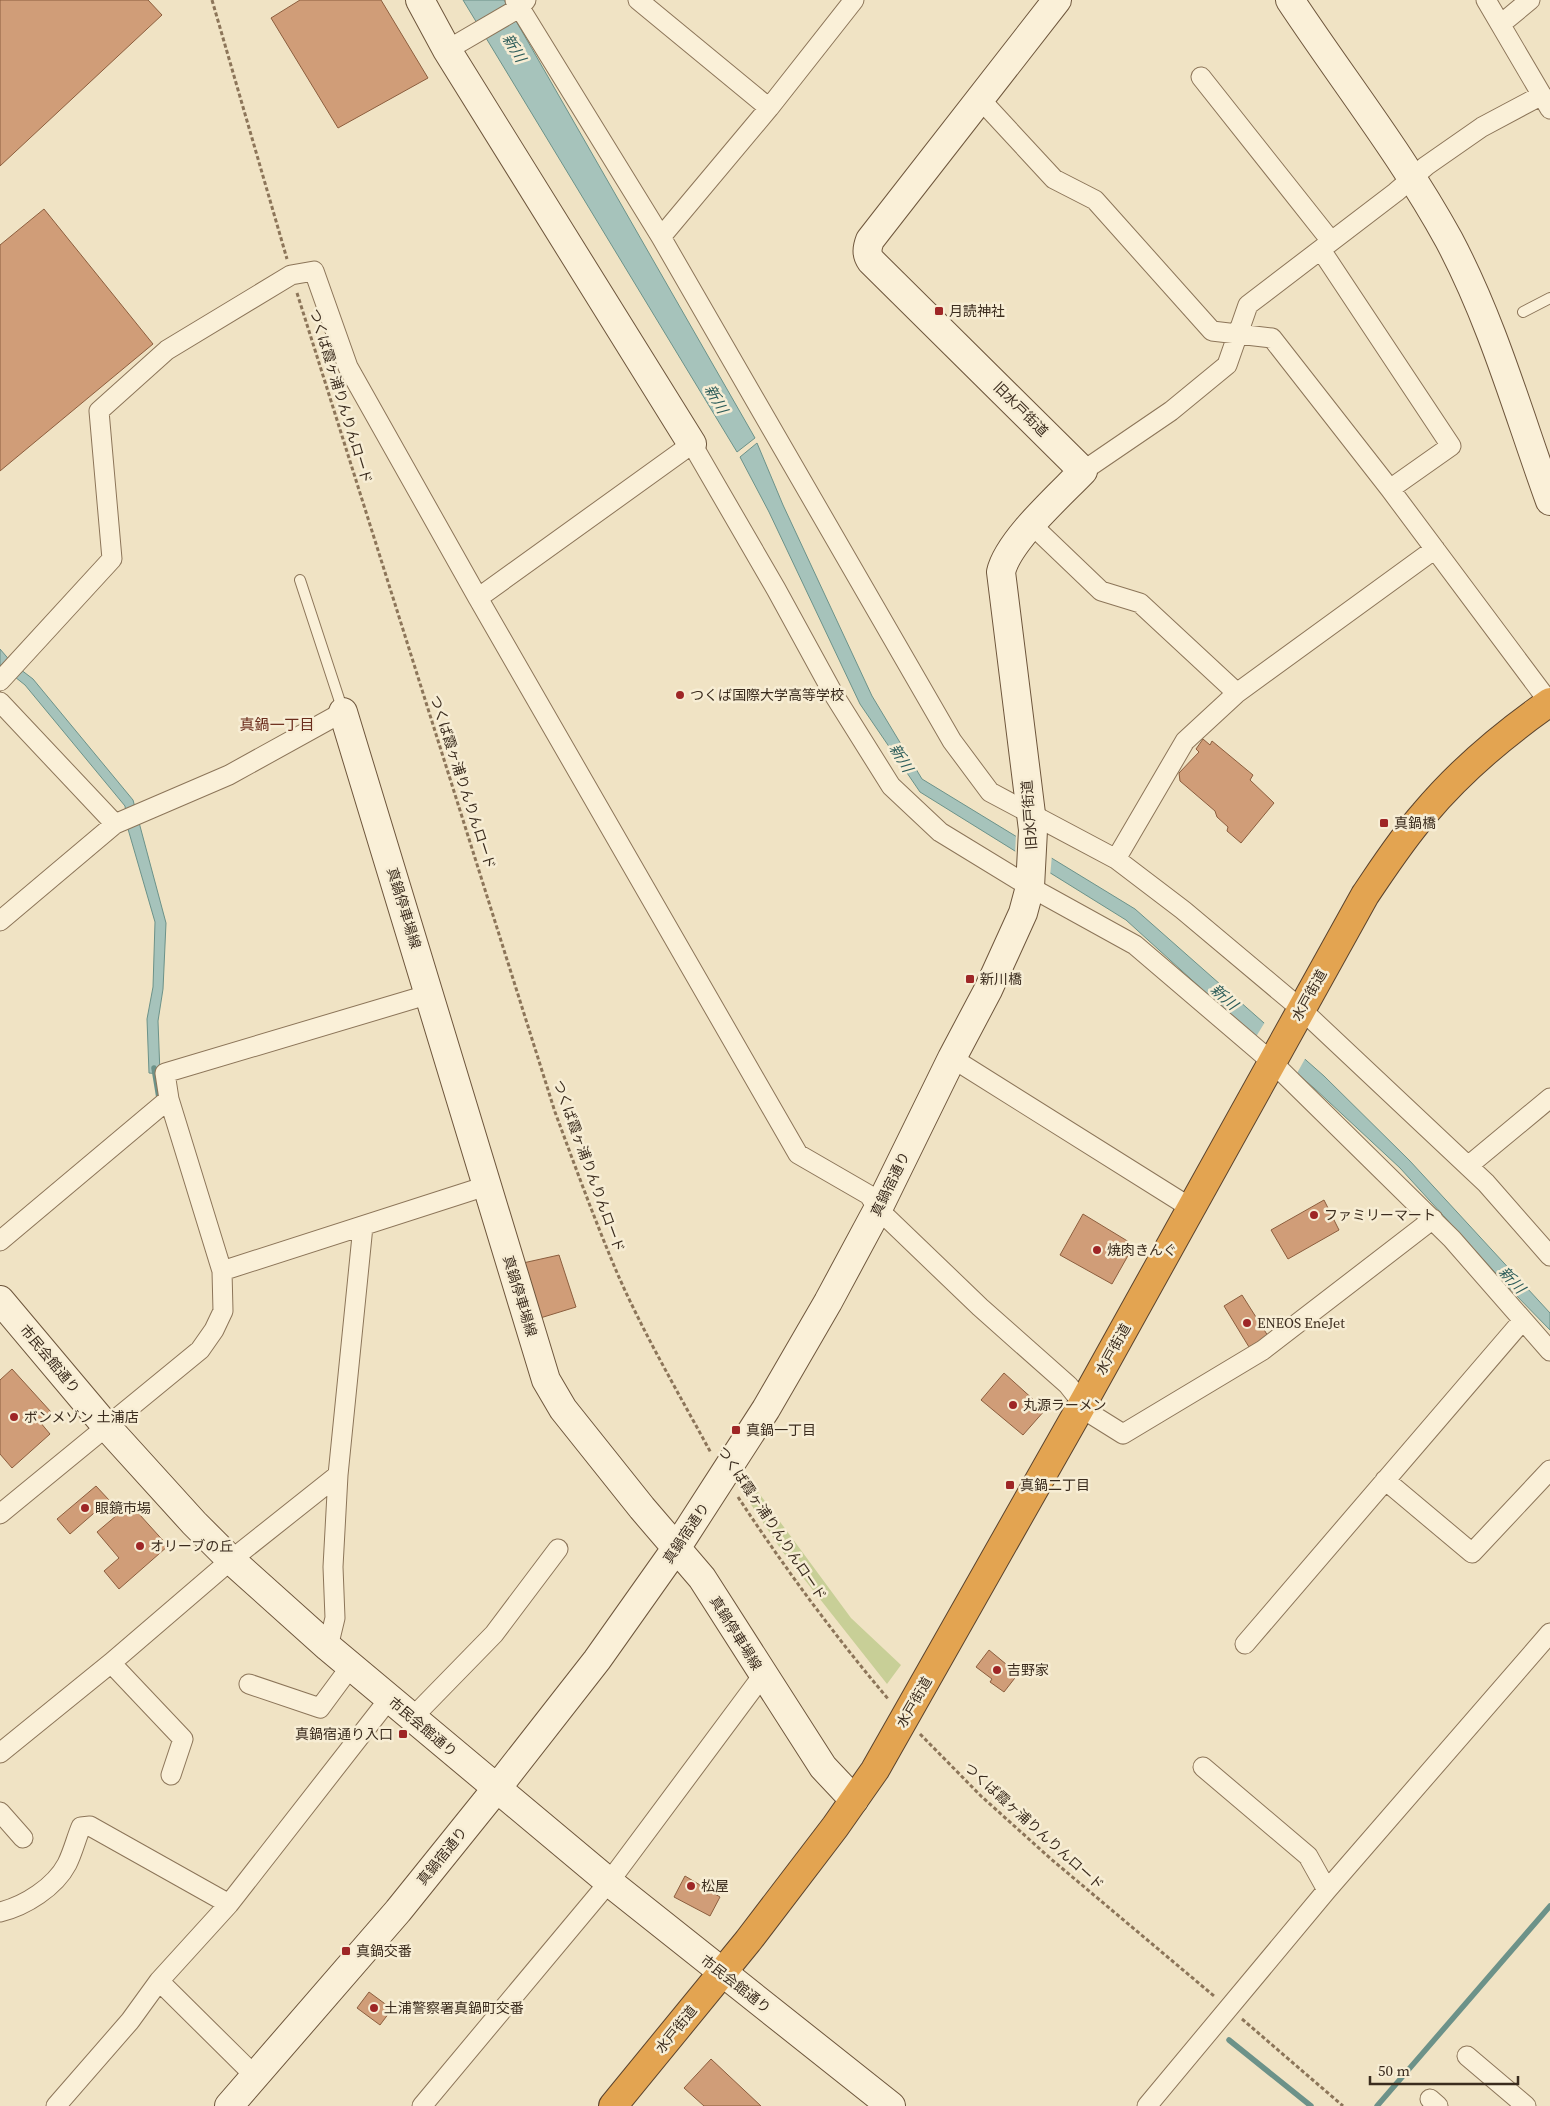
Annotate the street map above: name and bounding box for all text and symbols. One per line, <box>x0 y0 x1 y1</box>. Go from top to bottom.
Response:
water label: 新川 <box>498 29 532 68</box>
place label: 月読神社 <box>949 301 1005 321</box>
marker: 月読神社 <box>933 305 945 317</box>
street label: つくば霞ヶ浦りんりんロード <box>305 306 377 486</box>
street label: 旧水戸街道 <box>989 377 1053 441</box>
water label: 新川 <box>700 381 734 419</box>
place label: つくば国際大学高等学校 <box>690 685 844 705</box>
marker: つくば国際大学高等学校 <box>674 689 686 701</box>
street label: つくば霞ヶ浦りんりんロード <box>425 692 501 872</box>
district label: 真鍋一丁目 <box>239 714 315 735</box>
water label: 新川 <box>885 739 919 778</box>
street label: 旧水戸街道 <box>1017 779 1041 851</box>
place label: 真鍋橋 <box>1394 813 1436 833</box>
marker: 真鍋橋 <box>1378 817 1390 829</box>
street label: 真鍋停車場線 <box>382 865 426 951</box>
street label: 水戸街道 <box>1287 966 1331 1024</box>
place label: 新川橋 <box>980 969 1022 989</box>
marker: 新川橋 <box>964 973 976 985</box>
water label: 新川 <box>1206 979 1244 1016</box>
street label: つくば霞ヶ浦りんりんロード <box>548 1077 630 1255</box>
street label: 真鍋宿通り <box>866 1148 914 1220</box>
place label: ファミリーマート <box>1324 1205 1436 1225</box>
marker: ファミリーマート <box>1308 1209 1320 1221</box>
place label: 焼肉きんぐ <box>1107 1240 1177 1260</box>
marker: 焼肉きんぐ <box>1091 1244 1103 1256</box>
street label: 真鍋停車場線 <box>498 1253 542 1339</box>
water label: 新川 <box>1494 1262 1532 1299</box>
place label: ENEOS EneJet <box>1257 1313 1345 1333</box>
marker: ENEOS EneJet <box>1241 1317 1253 1329</box>
street label: 市民会館通り <box>15 1320 85 1398</box>
street label: 水戸街道 <box>1091 1320 1135 1378</box>
place label: 丸源ラーメン <box>1023 1395 1106 1415</box>
marker: 丸源ラーメン <box>1007 1399 1019 1411</box>
place label: ボンメゾン 土浦店 <box>24 1407 139 1427</box>
marker: ボンメゾン 土浦店 <box>8 1411 20 1423</box>
place label: 真鍋一丁目 <box>746 1420 816 1440</box>
marker: 真鍋一丁目 <box>730 1424 742 1436</box>
street label: つくば霞ヶ浦りんりんロード <box>713 1442 831 1604</box>
place label: 真鍋二丁目 <box>1020 1475 1090 1495</box>
marker: 真鍋二丁目 <box>1004 1479 1016 1491</box>
place label: 眼鏡市場 <box>95 1498 151 1518</box>
street label: 真鍋宿通り <box>658 1498 714 1568</box>
marker: 眼鏡市場 <box>79 1502 91 1514</box>
place label: オリーブの丘 <box>150 1536 233 1556</box>
marker: オリーブの丘 <box>134 1540 146 1552</box>
street label: 真鍋停車場線 <box>705 1592 767 1674</box>
place label: 吉野家 <box>1007 1660 1049 1680</box>
marker: 吉野家 <box>991 1664 1003 1676</box>
street label: 水戸街道 <box>891 1673 937 1731</box>
street label: 市民会館通り <box>384 1692 462 1762</box>
place label: 真鍋宿通り入口 <box>295 1724 393 1744</box>
marker: 真鍋宿通り入口 <box>397 1728 409 1740</box>
street label: つくば霞ヶ浦りんりんロード <box>960 1758 1108 1894</box>
street label: 真鍋宿通り <box>412 1823 472 1889</box>
place label: 松屋 <box>701 1876 729 1896</box>
marker: 松屋 <box>685 1880 697 1892</box>
place label: 真鍋交番 <box>356 1941 412 1961</box>
marker: 真鍋交番 <box>340 1945 352 1957</box>
street label: 市民会館通り <box>697 1950 775 2018</box>
place label: 土浦警察署真鍋町交番 <box>384 1998 524 2018</box>
street label: 水戸街道 <box>651 2001 701 2057</box>
marker: 土浦警察署真鍋町交番 <box>368 2002 380 2014</box>
scale bar <box>1370 2054 1518 2086</box>
text: 50 m <box>1378 2060 1410 2081</box>

